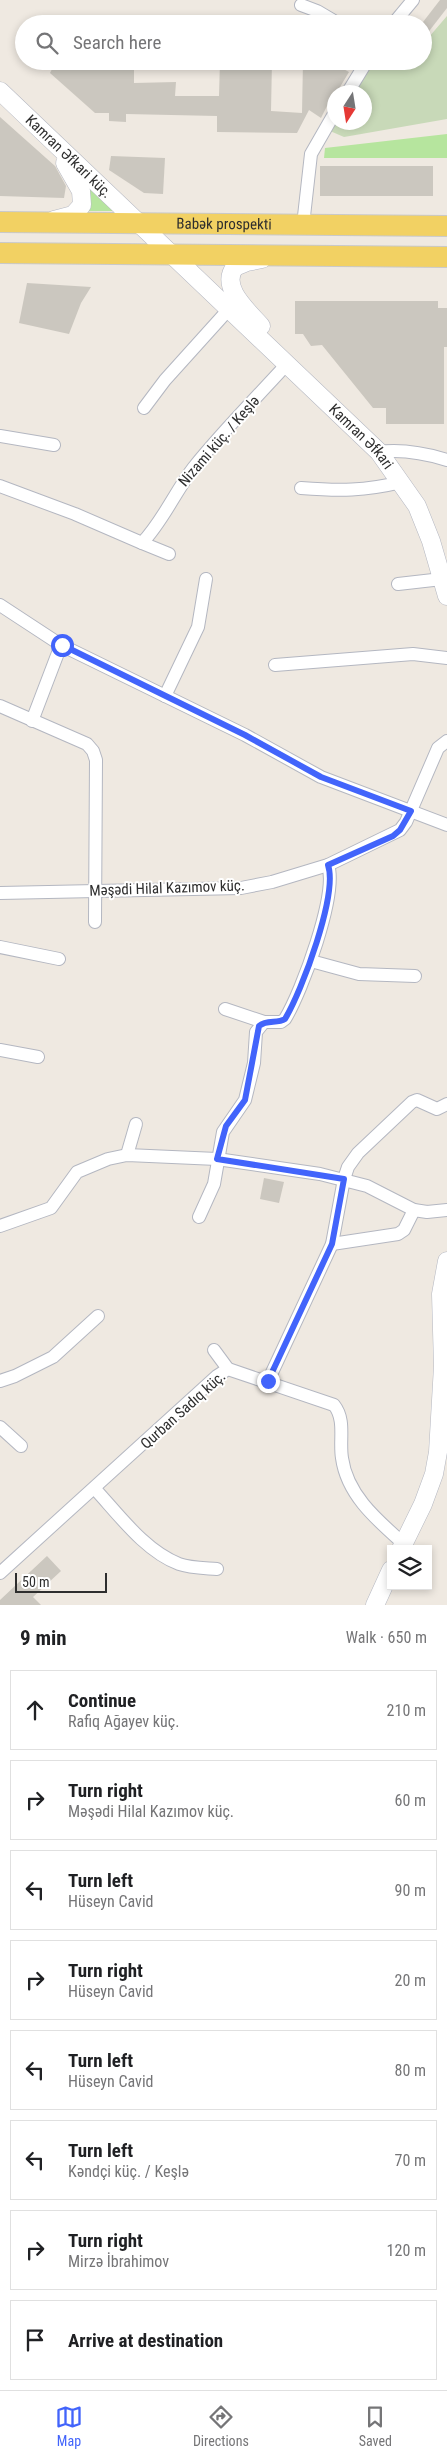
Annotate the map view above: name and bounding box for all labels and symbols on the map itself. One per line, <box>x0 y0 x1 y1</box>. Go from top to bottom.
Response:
north arrow <box>327 85 372 130</box>
street label: Kamran Əfkari küç. <box>22 111 116 202</box>
street label: Babək prospekti <box>176 215 272 233</box>
street label: Nizami küç. / Keşlə <box>175 392 263 490</box>
street label: Kamran Əfkari <box>325 400 397 473</box>
route start <box>51 634 74 657</box>
street label: Məşədi Hilal Kazımov küç. <box>89 876 245 900</box>
street label: Qurban Sadıq küç. <box>137 1367 229 1453</box>
route end <box>257 1370 280 1393</box>
scale bar <box>15 1570 108 1593</box>

